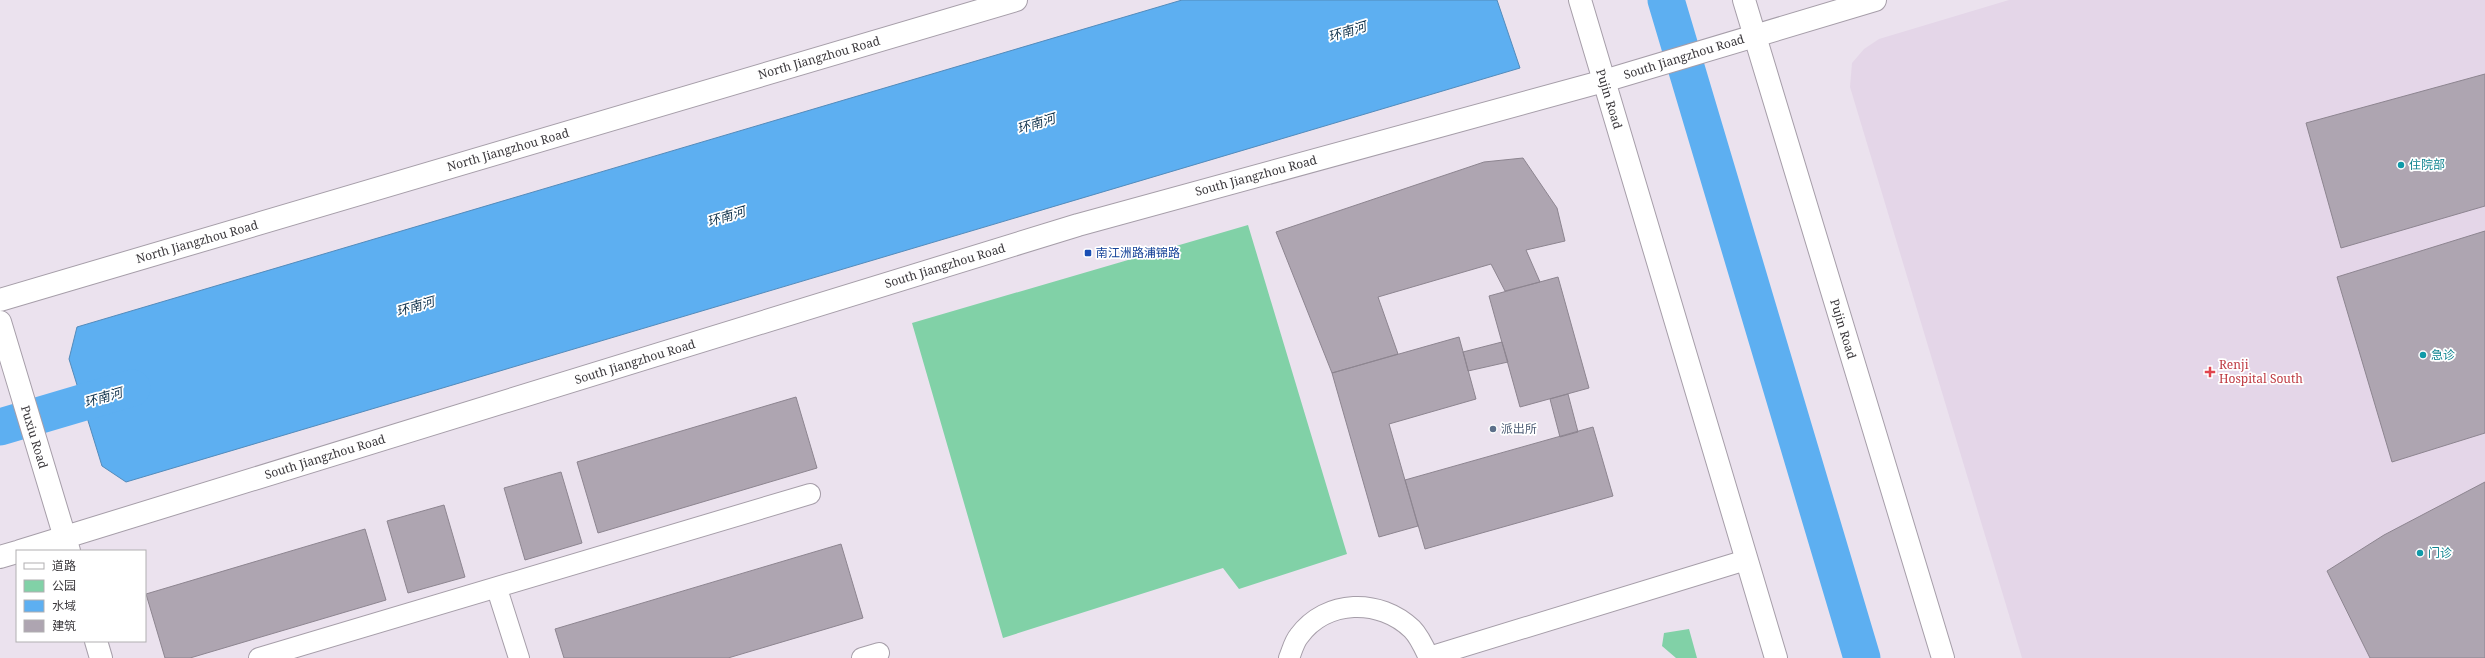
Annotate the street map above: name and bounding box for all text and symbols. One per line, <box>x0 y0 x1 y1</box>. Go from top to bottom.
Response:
water label: 环南河 <box>1326 16 1371 45</box>
street label: South Jiangzhou Road <box>1621 30 1747 83</box>
street label: North Jiangzhou Road <box>756 32 882 83</box>
street label: Pujin Road <box>1592 67 1627 132</box>
water label: 环南河 <box>1015 108 1060 137</box>
street label: North Jiangzhou Road <box>445 124 571 175</box>
street label: South Jiangzhou Road <box>1193 151 1319 200</box>
place label: 住院部 <box>2409 156 2445 173</box>
marker: 住院部 <box>2396 160 2406 170</box>
water label: 环南河 <box>705 201 750 230</box>
street label: North Jiangzhou Road <box>134 216 260 267</box>
street label: South Jiangzhou Road <box>882 239 1008 292</box>
place label: 南江洲路浦锦路 <box>1096 244 1180 261</box>
marker: 南江洲路浦锦路 <box>1083 248 1093 258</box>
water label: 环南河 <box>394 291 439 320</box>
street label: Pujin Road <box>1826 297 1861 362</box>
street label: South Jiangzhou Road <box>572 335 698 388</box>
place label: 急诊 <box>2431 346 2455 363</box>
marker: 急诊 <box>2418 350 2428 360</box>
place label: Renji Hospital South <box>2219 356 2303 387</box>
marker: Renji Hospital South <box>2204 366 2216 378</box>
water label: 环南河 <box>82 382 127 411</box>
street label: Puxiu Road <box>17 403 52 471</box>
place label: 派出所 <box>1501 420 1537 437</box>
marker: 派出所 <box>1488 424 1498 434</box>
street label: South Jiangzhou Road <box>262 430 388 483</box>
place label: 门诊 <box>2428 544 2452 561</box>
marker: 门诊 <box>2415 548 2425 558</box>
legend <box>16 550 146 642</box>
text: 道路 <box>52 557 76 574</box>
text: 公园 <box>52 577 76 594</box>
text: 水域 <box>52 597 76 614</box>
text: 建筑 <box>52 617 76 634</box>

